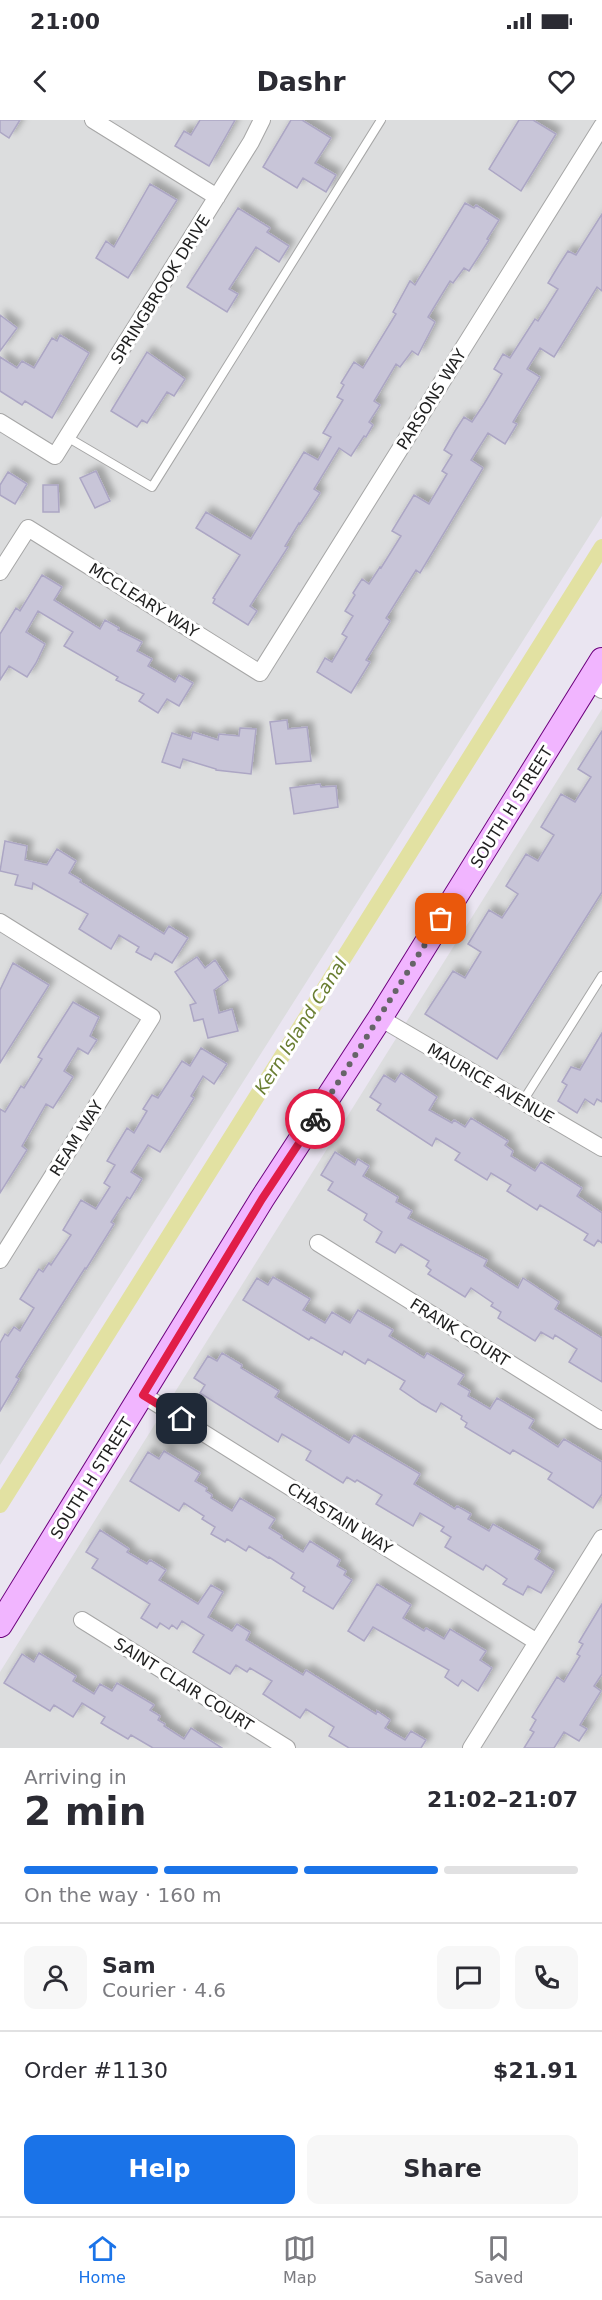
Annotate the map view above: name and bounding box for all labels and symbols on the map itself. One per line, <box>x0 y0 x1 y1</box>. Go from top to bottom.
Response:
street label: SPRINGBROOK DRIVE <box>107 211 214 367</box>
street label: PARSONS WAY <box>393 345 470 453</box>
street label: MCCLEARY WAY <box>85 559 202 642</box>
street label: SOUTH H STREET <box>466 743 557 871</box>
pin <box>415 893 466 944</box>
water label: Kern Island Canal <box>250 954 351 1098</box>
street label: MAURICE AVENUE <box>424 1039 558 1128</box>
courier <box>285 1089 345 1149</box>
street label: REAM WAY <box>46 1097 107 1180</box>
street label: FRANK COURT <box>407 1294 513 1371</box>
pin <box>156 1393 207 1444</box>
street label: SOUTH H STREET <box>46 1414 137 1542</box>
street label: CHASTAIN WAY <box>284 1479 396 1558</box>
street label: SAINT CLAIR COURT <box>111 1634 257 1735</box>

